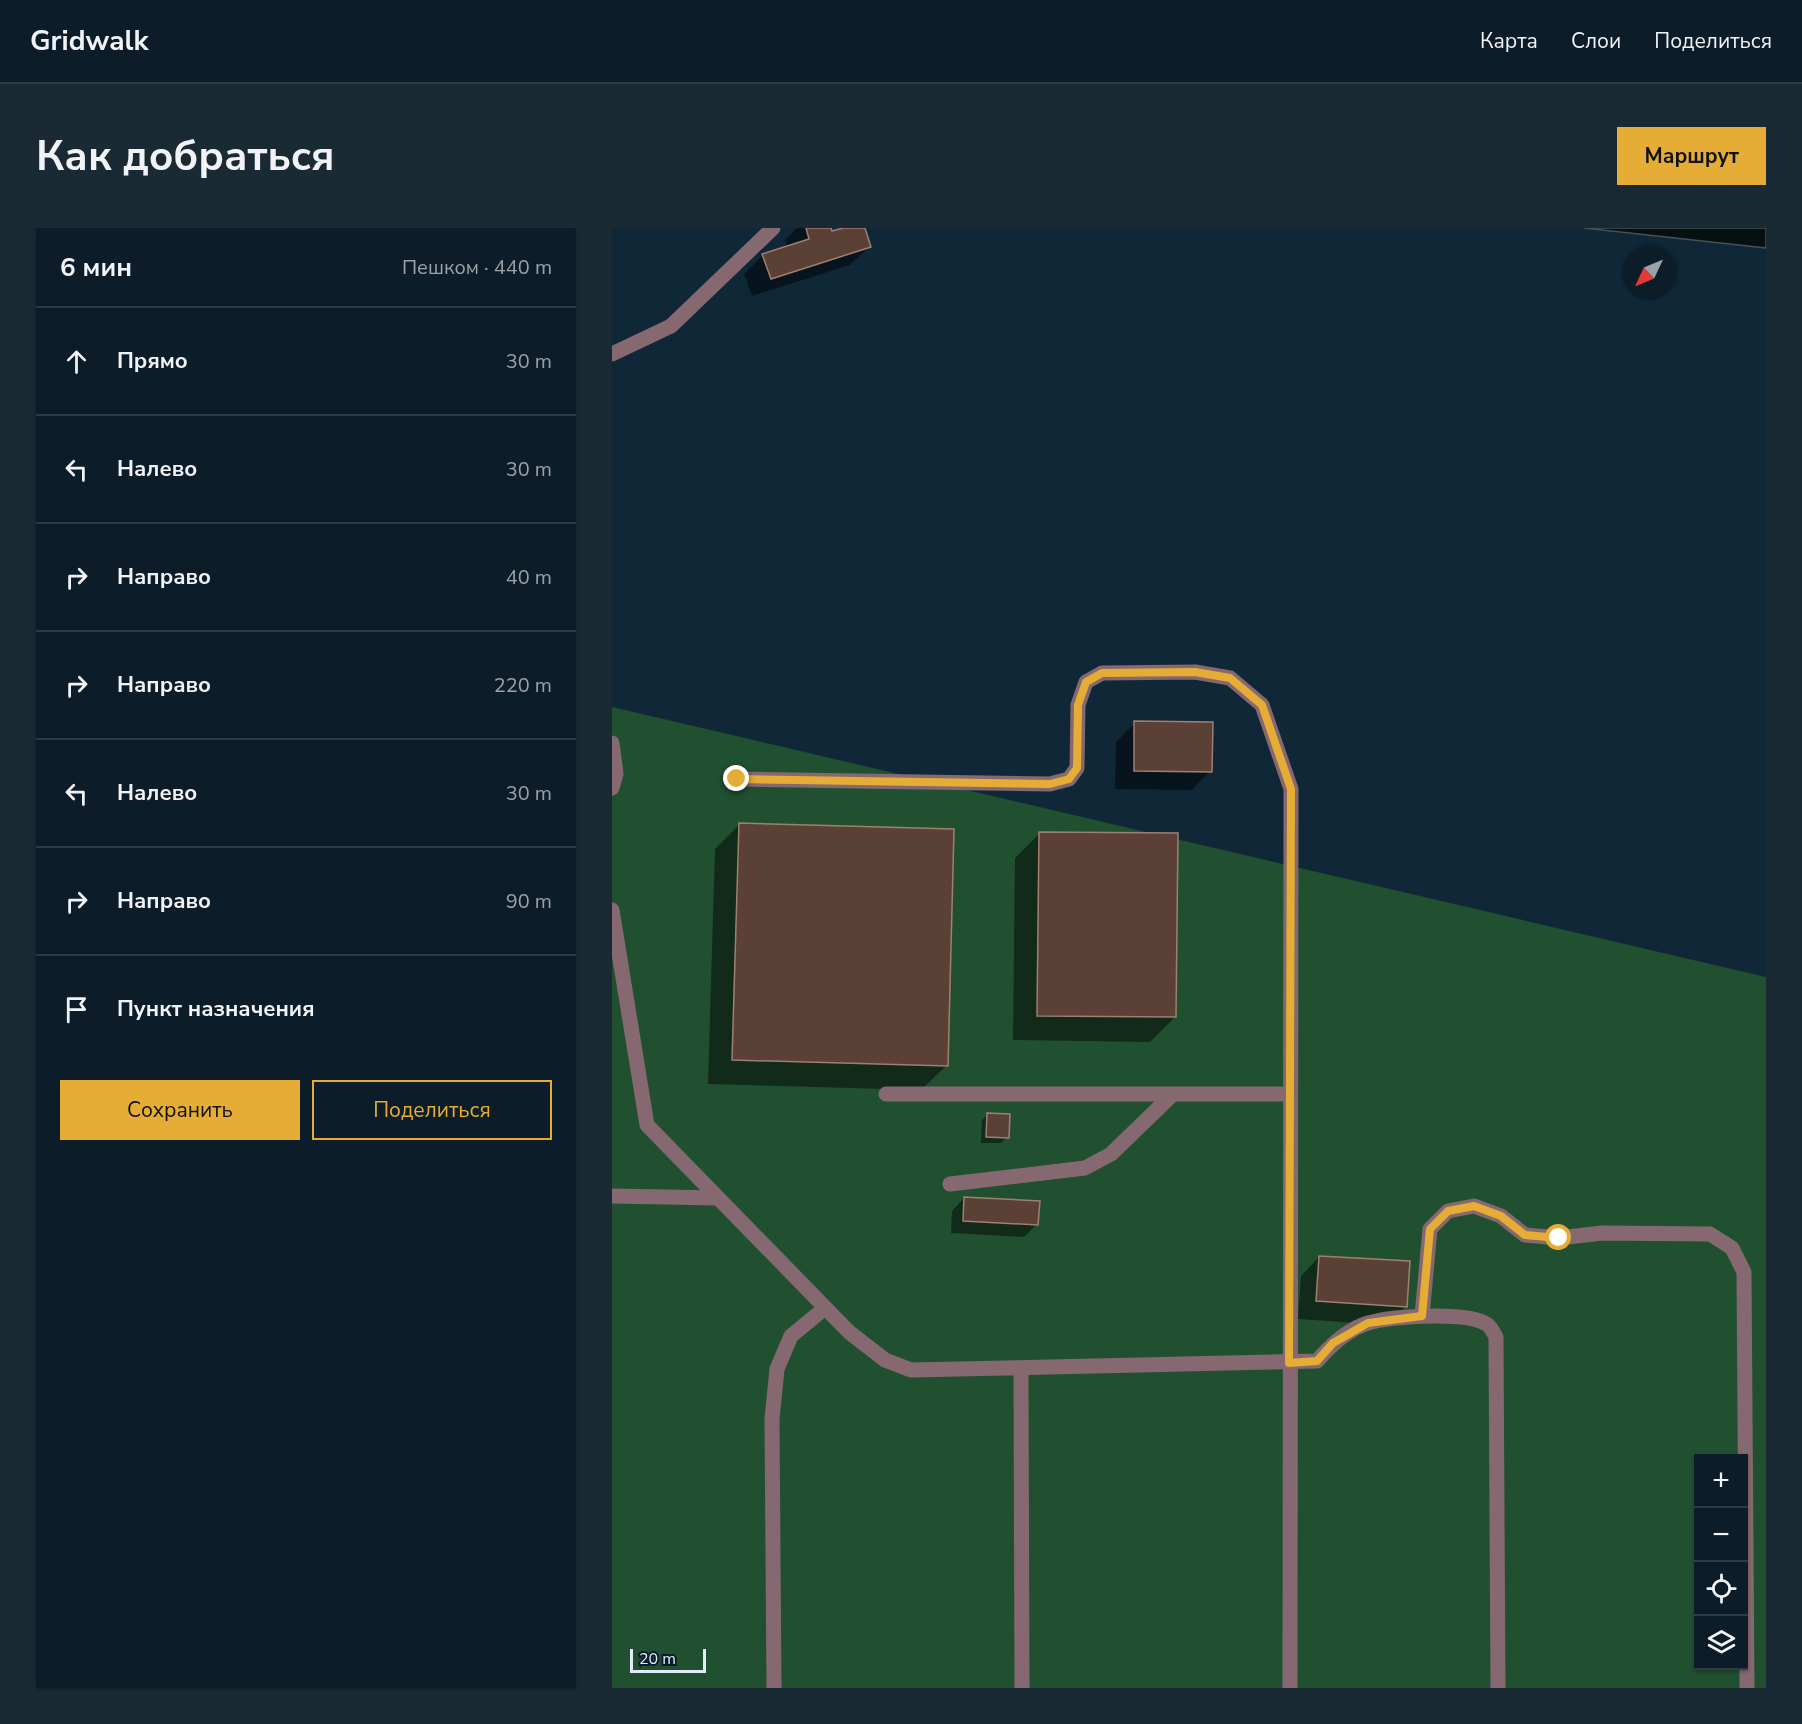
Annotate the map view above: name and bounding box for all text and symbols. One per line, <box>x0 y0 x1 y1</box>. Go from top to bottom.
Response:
text: Gridwalk <box>30 22 148 60</box>
text: Карта <box>1480 27 1538 55</box>
text: Слои <box>1571 27 1621 55</box>
text: Поделиться <box>1654 27 1772 55</box>
button: Маршрут <box>1617 127 1766 185</box>
text: Как добраться <box>36 128 335 185</box>
north arrow <box>1622 246 1676 300</box>
text: 6 мин <box>60 250 132 285</box>
text: Пешком · 440 m <box>402 254 552 281</box>
icon: ahead <box>60 345 93 378</box>
text: Прямо <box>117 346 188 376</box>
text: 30 m <box>506 348 552 375</box>
icon: left <box>60 453 93 486</box>
text: Налево <box>117 454 197 484</box>
text: 30 m <box>506 456 552 483</box>
icon: right <box>60 561 93 594</box>
text: Направо <box>117 562 211 592</box>
text: 40 m <box>506 564 552 591</box>
icon: right <box>60 669 93 702</box>
text: Направо <box>117 670 211 700</box>
text: 220 m <box>494 672 552 699</box>
route end <box>723 765 749 791</box>
icon: left <box>60 777 93 810</box>
text: Налево <box>117 778 197 808</box>
text: 30 m <box>506 780 552 807</box>
icon: right <box>60 885 93 918</box>
text: Направо <box>117 886 211 916</box>
text: 90 m <box>506 888 552 915</box>
icon: arrive <box>60 993 93 1026</box>
text: Пункт назначения <box>117 994 315 1024</box>
button: Сохранить <box>60 1080 300 1140</box>
button: Поделиться <box>312 1080 552 1140</box>
route start <box>1545 1224 1571 1250</box>
map controls <box>1694 1454 1748 1670</box>
button: + <box>1694 1454 1748 1508</box>
button: − <box>1694 1508 1748 1562</box>
button: locate <box>1694 1562 1748 1616</box>
button: layers <box>1694 1616 1748 1670</box>
scale bar <box>630 1646 706 1674</box>
text: 20 m <box>639 1648 676 1670</box>

